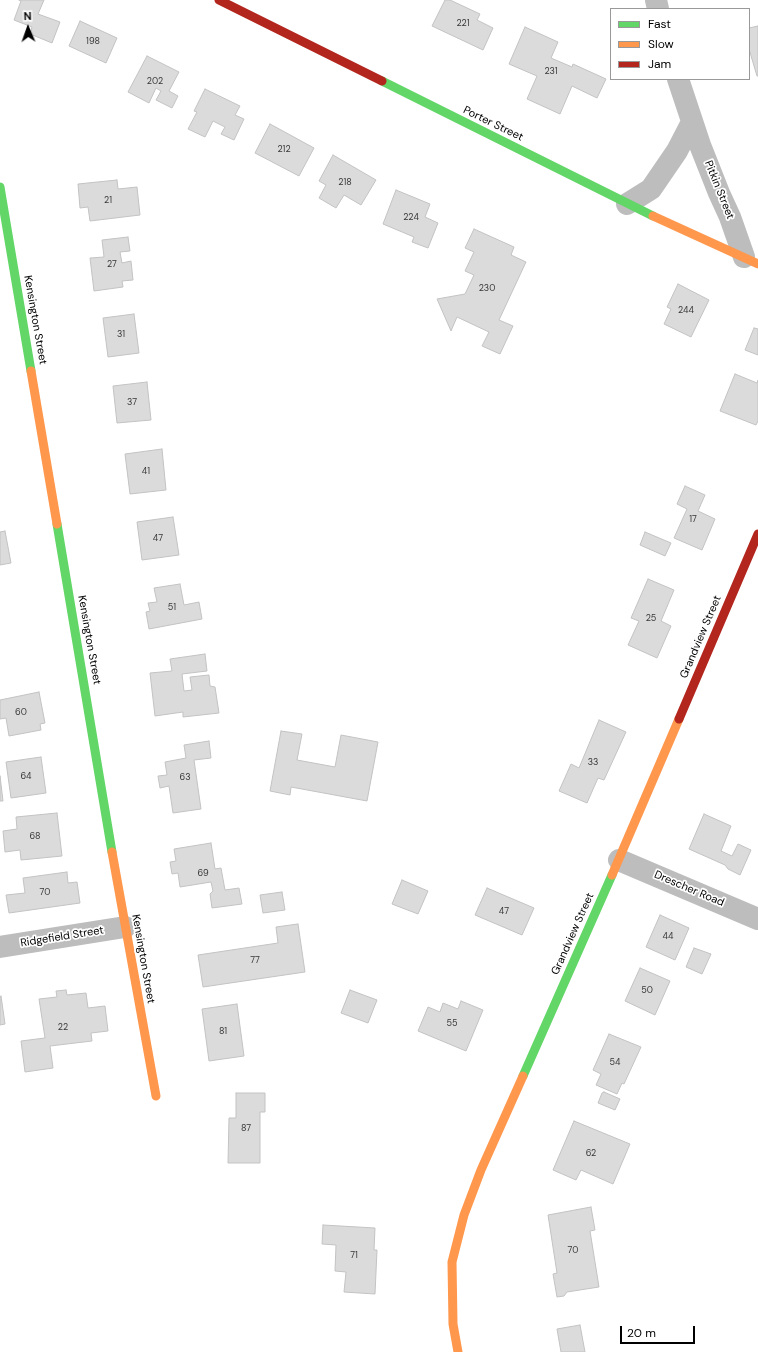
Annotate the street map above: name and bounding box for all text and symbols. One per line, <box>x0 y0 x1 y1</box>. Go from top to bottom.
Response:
north arrow <box>8 8 48 48</box>
legend <box>610 8 750 80</box>
text: N <box>23 9 32 23</box>
text: Fast <box>648 16 671 32</box>
house number: 221 <box>456 19 470 29</box>
text: Slow <box>648 36 674 52</box>
house number: 198 <box>86 37 100 47</box>
text: Jam <box>648 56 671 72</box>
house number: 231 <box>544 67 558 77</box>
house number: 202 <box>147 77 163 87</box>
street label: Porter Street <box>461 104 525 144</box>
house number: 212 <box>277 145 291 155</box>
street label: Pitkin Street <box>701 159 737 221</box>
house number: 218 <box>338 178 352 188</box>
house number: 21 <box>104 196 112 206</box>
house number: 224 <box>403 213 419 223</box>
house number: 27 <box>107 260 117 270</box>
street label: Kensington Street <box>21 274 49 366</box>
house number: 230 <box>479 284 495 294</box>
house number: 244 <box>678 306 694 316</box>
house number: 31 <box>117 330 125 340</box>
house number: 37 <box>127 398 137 408</box>
house number: 41 <box>142 467 150 477</box>
house number: 17 <box>689 515 697 525</box>
house number: 47 <box>153 534 163 544</box>
street label: Kensington Street <box>75 594 103 686</box>
street label: Grandview Street <box>678 594 724 680</box>
house number: 51 <box>168 603 176 613</box>
house number: 25 <box>646 614 656 624</box>
house number: 60 <box>15 708 27 718</box>
house number: 33 <box>588 758 598 768</box>
house number: 64 <box>20 772 32 782</box>
house number: 63 <box>180 773 190 783</box>
house number: 68 <box>29 832 41 842</box>
street label: Drescher Road <box>652 868 726 910</box>
house number: 69 <box>197 869 209 879</box>
house number: 70 <box>40 888 50 898</box>
street label: Grandview Street <box>549 891 597 977</box>
house number: 47 <box>499 907 509 917</box>
street label: Kensington Street <box>129 913 157 1005</box>
street label: Ridgefield Street <box>19 924 105 950</box>
house number: 44 <box>663 932 673 942</box>
house number: 77 <box>250 956 260 966</box>
house number: 50 <box>641 986 653 996</box>
house number: 55 <box>447 1019 457 1029</box>
house number: 22 <box>58 1023 68 1033</box>
house number: 81 <box>219 1027 227 1037</box>
house number: 54 <box>610 1058 620 1068</box>
house number: 87 <box>241 1124 251 1134</box>
house number: 62 <box>586 1149 596 1159</box>
house number: 70 <box>568 1246 578 1256</box>
house number: 71 <box>350 1251 358 1261</box>
scale bar <box>622 1318 697 1344</box>
text: 20 m <box>627 1325 656 1341</box>

